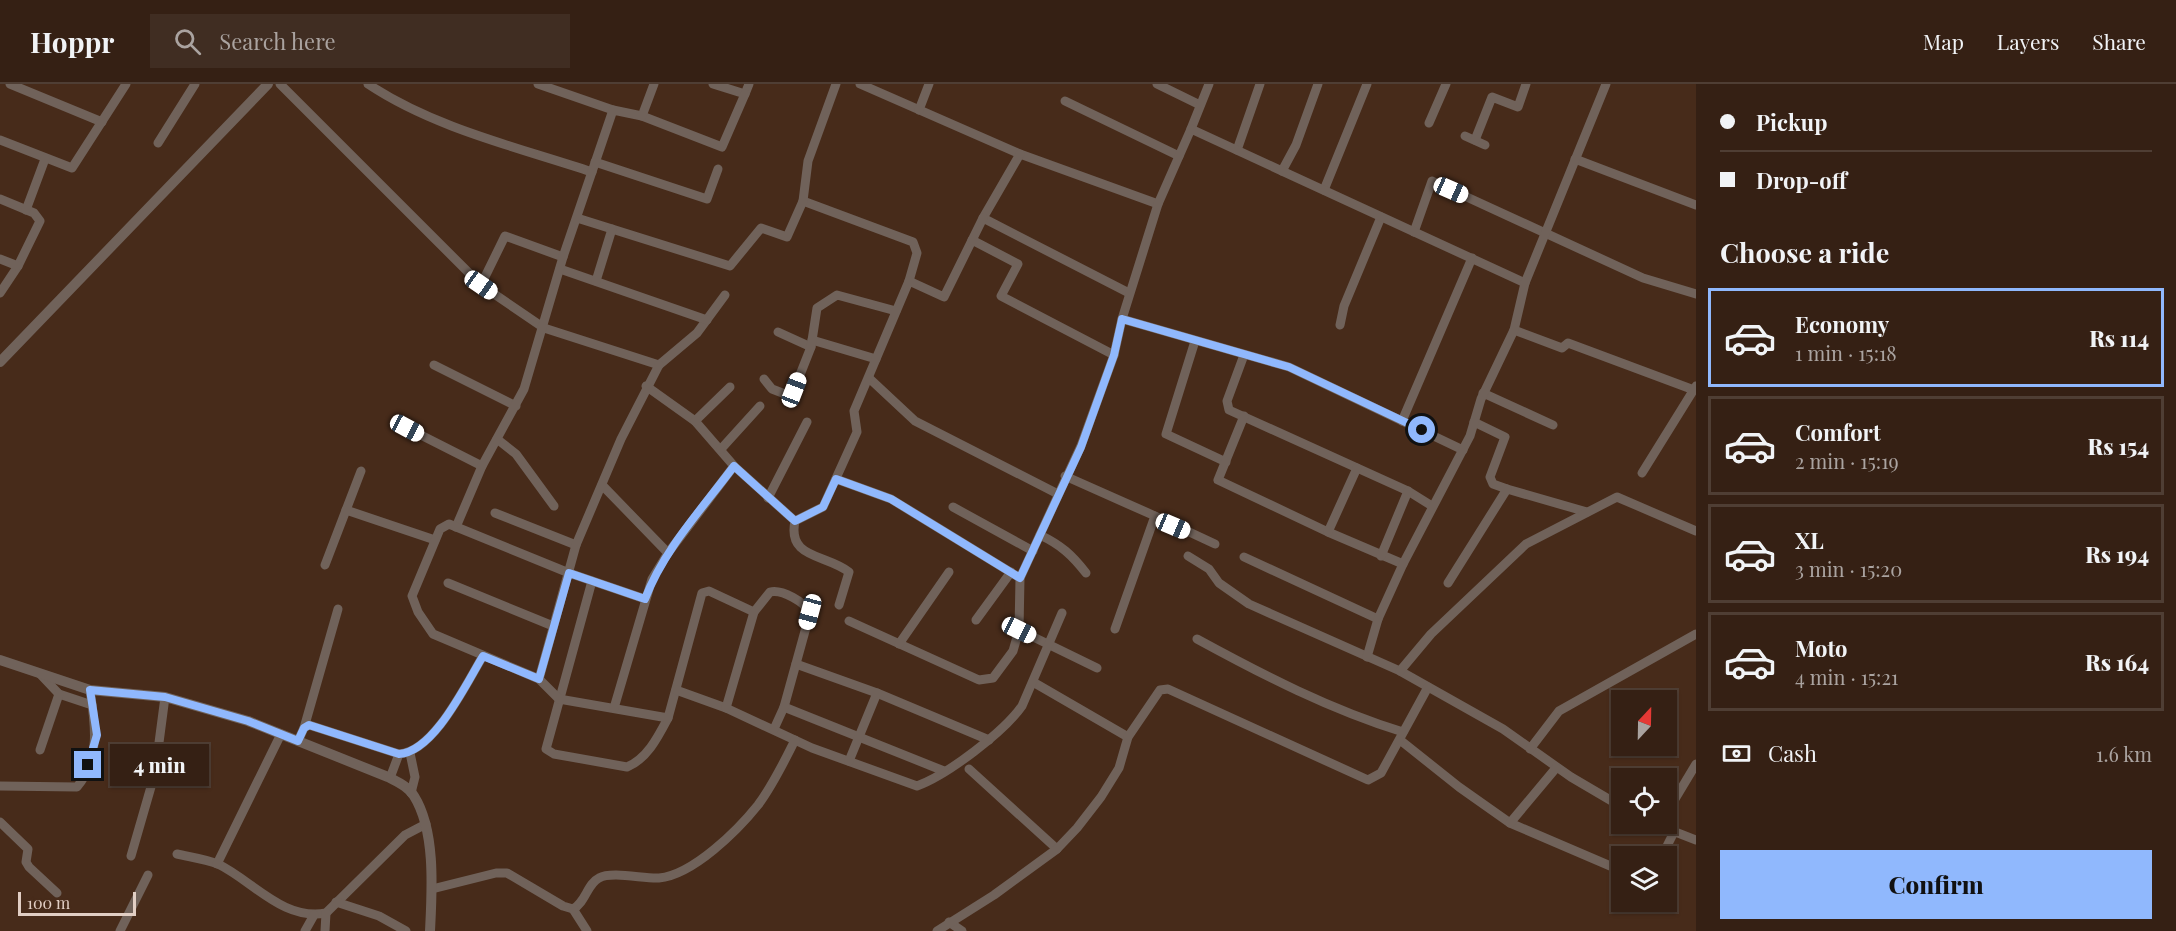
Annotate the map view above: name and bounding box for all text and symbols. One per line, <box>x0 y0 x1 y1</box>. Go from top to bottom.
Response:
search box <box>150 14 570 68</box>
text: Hoppr <box>30 23 114 60</box>
icon: search <box>171 25 204 58</box>
text: Search here <box>219 26 336 56</box>
text: Map <box>1923 27 1964 55</box>
text: Layers <box>1997 27 2059 55</box>
text: Share <box>2092 27 2146 55</box>
text: Pickup <box>1756 107 1827 137</box>
text: Drop-off <box>1756 165 1847 195</box>
car <box>1431 174 1471 206</box>
text: Choose a ride <box>1720 234 1889 270</box>
car <box>461 267 501 303</box>
text: Economy <box>1795 309 1889 339</box>
icon: car <box>1723 311 1777 365</box>
text: Rs 114 <box>2089 323 2149 353</box>
text: 1 min · 15:18 <box>1795 339 1897 366</box>
car <box>779 370 809 410</box>
car <box>387 412 427 444</box>
route start <box>1408 416 1435 443</box>
text: Comfort <box>1795 417 1881 447</box>
icon: car <box>1723 419 1777 473</box>
text: Rs 154 <box>2088 431 2149 461</box>
text: 2 min · 15:19 <box>1795 447 1899 474</box>
car <box>1153 511 1193 541</box>
text: XL <box>1795 525 1824 555</box>
icon: car <box>1723 527 1777 581</box>
text: Rs 194 <box>2085 539 2149 569</box>
text: 3 min · 15:20 <box>1795 555 1902 582</box>
car <box>797 592 823 632</box>
car <box>999 614 1039 646</box>
text: Moto <box>1795 633 1848 663</box>
icon: car <box>1723 635 1777 689</box>
text: Rs 164 <box>2085 647 2149 677</box>
text: 4 min · 15:21 <box>1795 663 1898 690</box>
north arrow <box>1611 690 1677 756</box>
map controls <box>1611 690 1677 912</box>
icon: cash <box>1720 737 1753 770</box>
text: Cash <box>1768 738 1817 768</box>
text: 1.6 km <box>2096 740 2152 767</box>
callout: 4 min <box>109 744 208 786</box>
route end <box>74 751 101 778</box>
text: 4 min <box>133 751 186 778</box>
button: locate <box>1611 768 1677 834</box>
button: layers <box>1611 846 1677 912</box>
button: Confirm <box>1720 850 2152 919</box>
scale bar <box>18 889 136 916</box>
text: 100 m <box>27 892 70 913</box>

